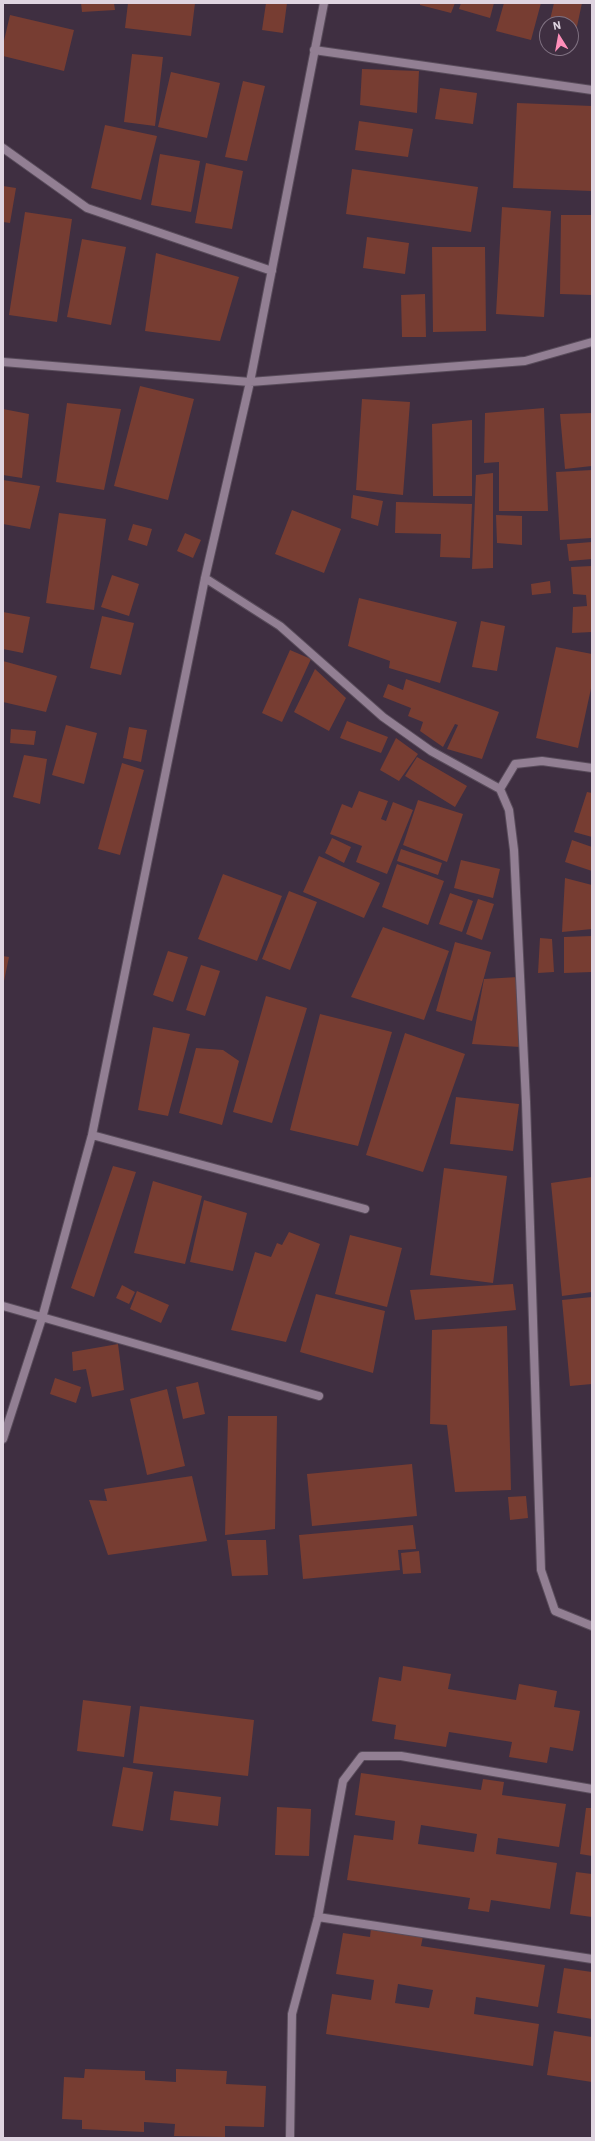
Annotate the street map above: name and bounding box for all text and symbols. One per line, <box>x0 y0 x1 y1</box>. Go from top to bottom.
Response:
north arrow <box>539 16 579 56</box>
text: N <box>552 18 562 33</box>

